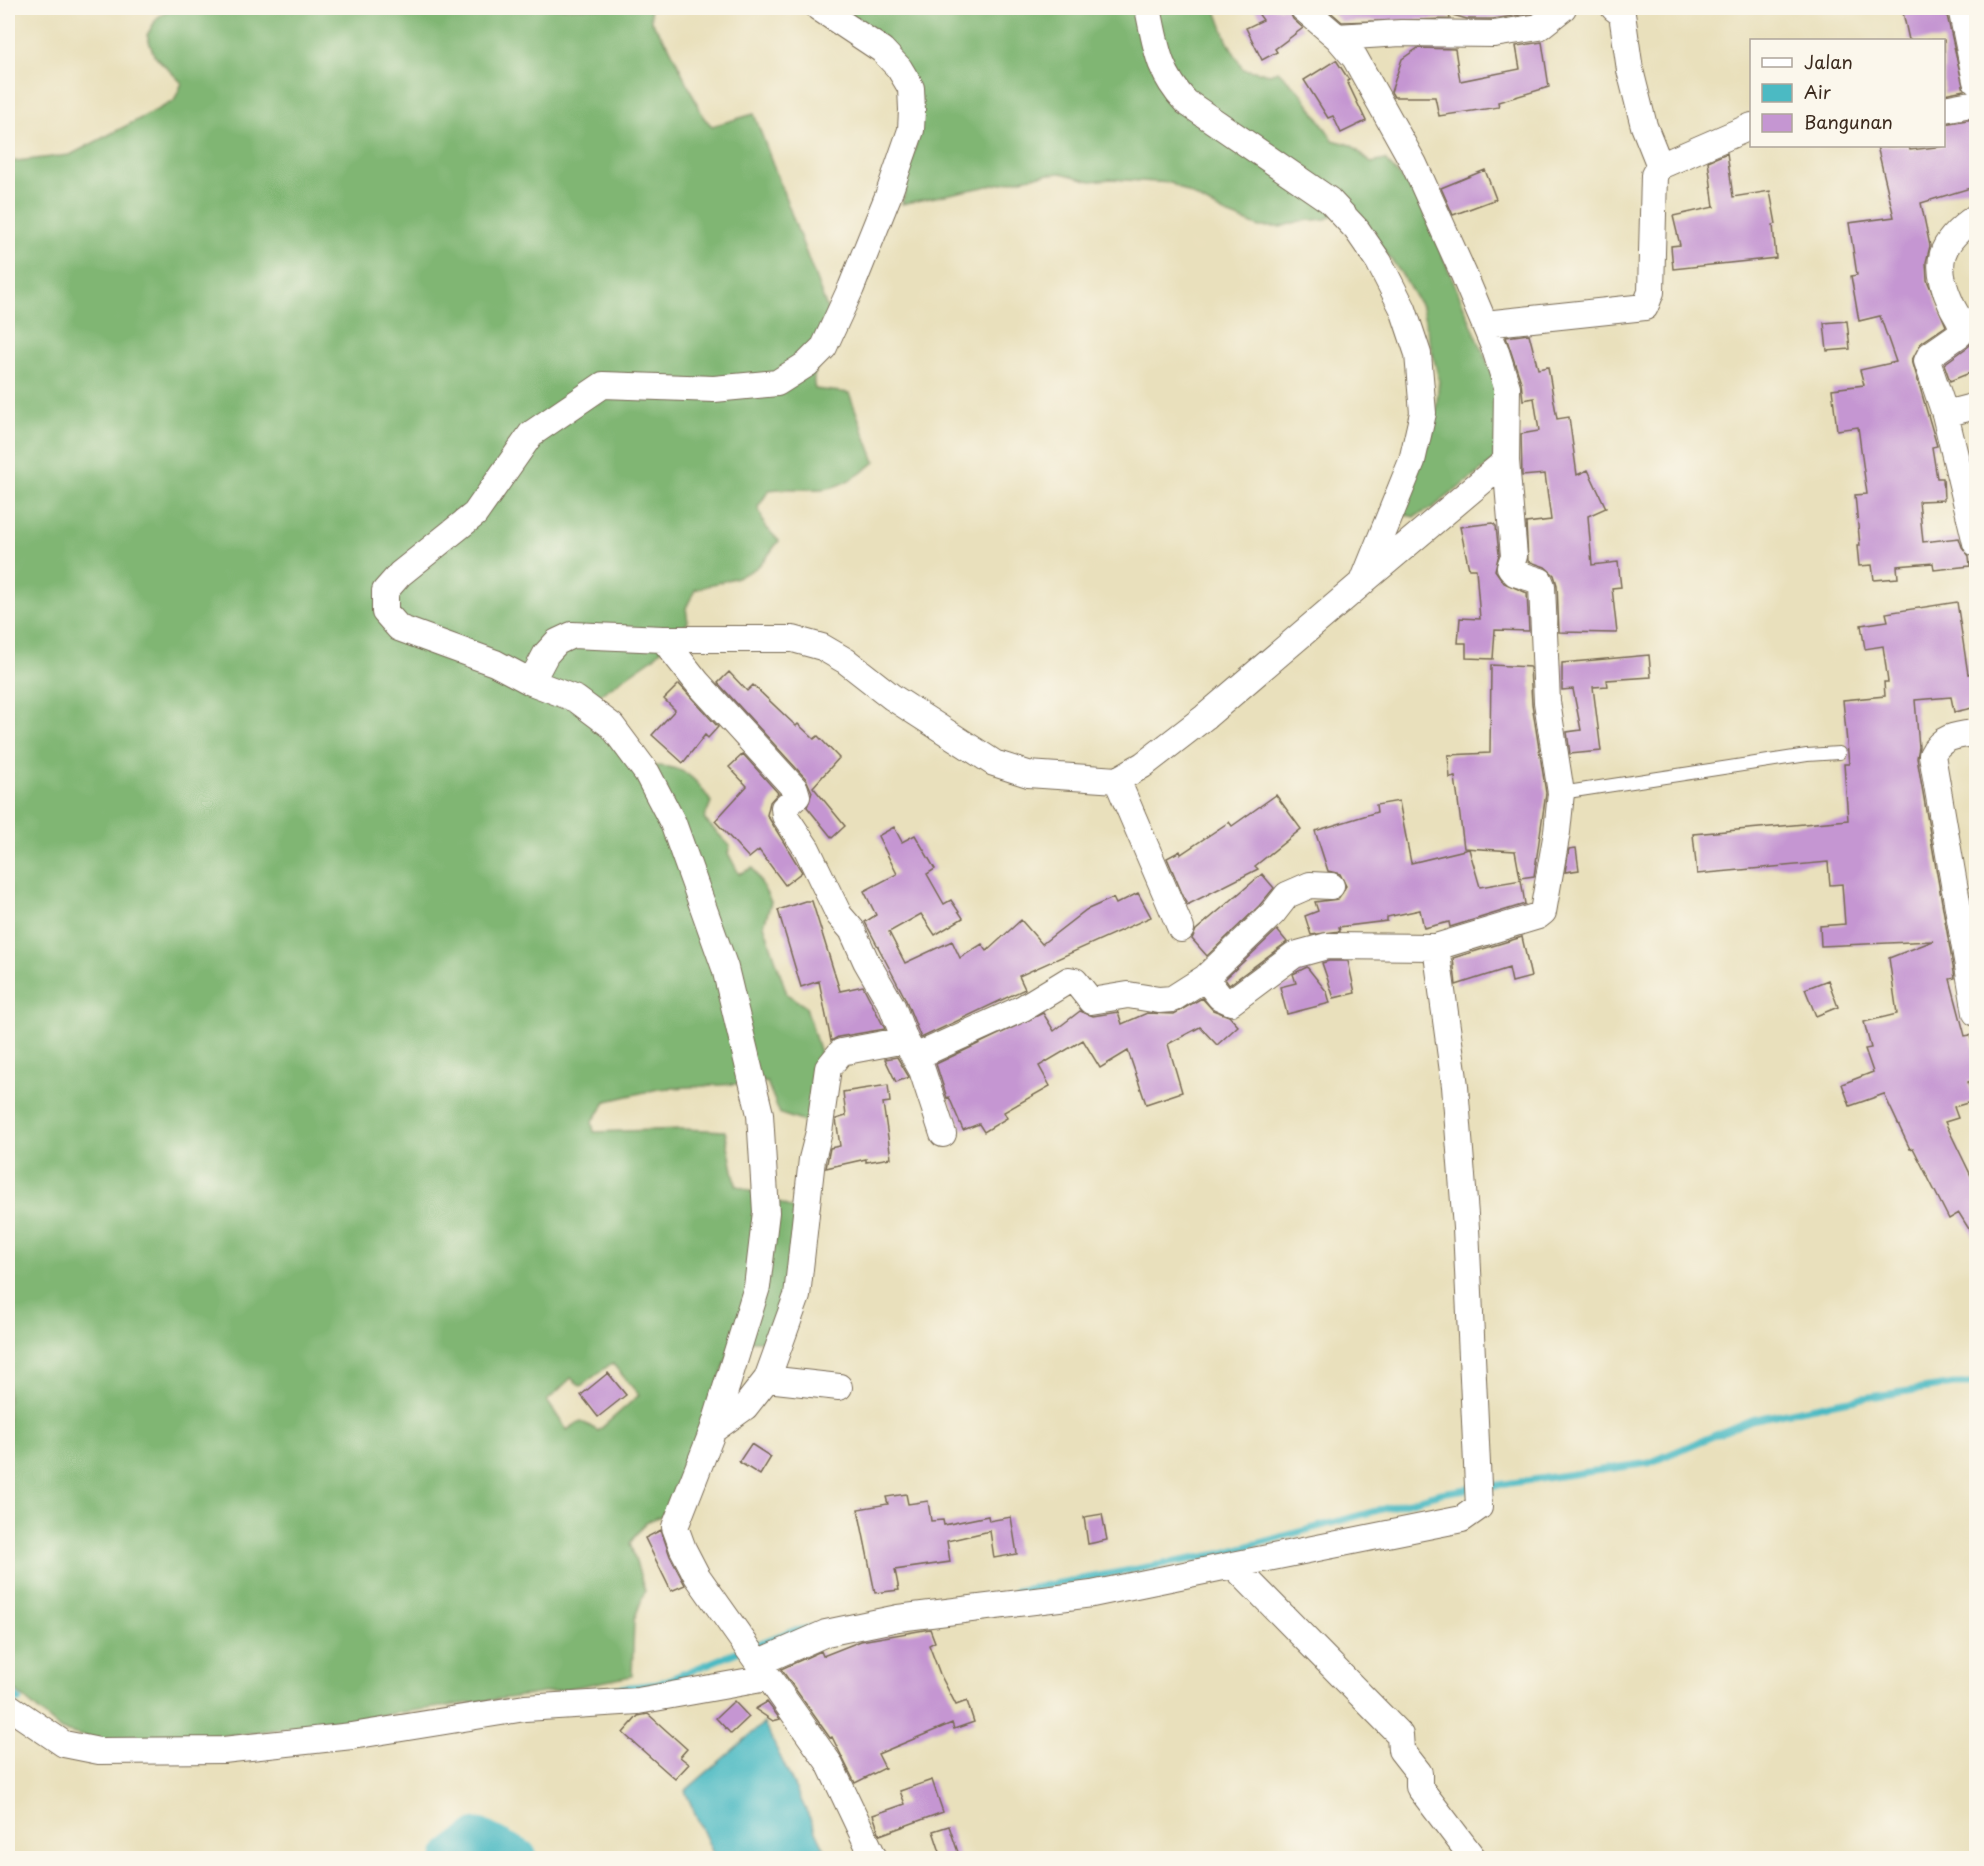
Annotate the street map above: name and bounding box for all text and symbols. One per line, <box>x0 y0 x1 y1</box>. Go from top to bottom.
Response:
legend <box>1750 39 1945 147</box>
text: Jalan <box>1804 48 1853 75</box>
text: Air <box>1804 78 1832 105</box>
text: Bangunan <box>1804 108 1893 135</box>

